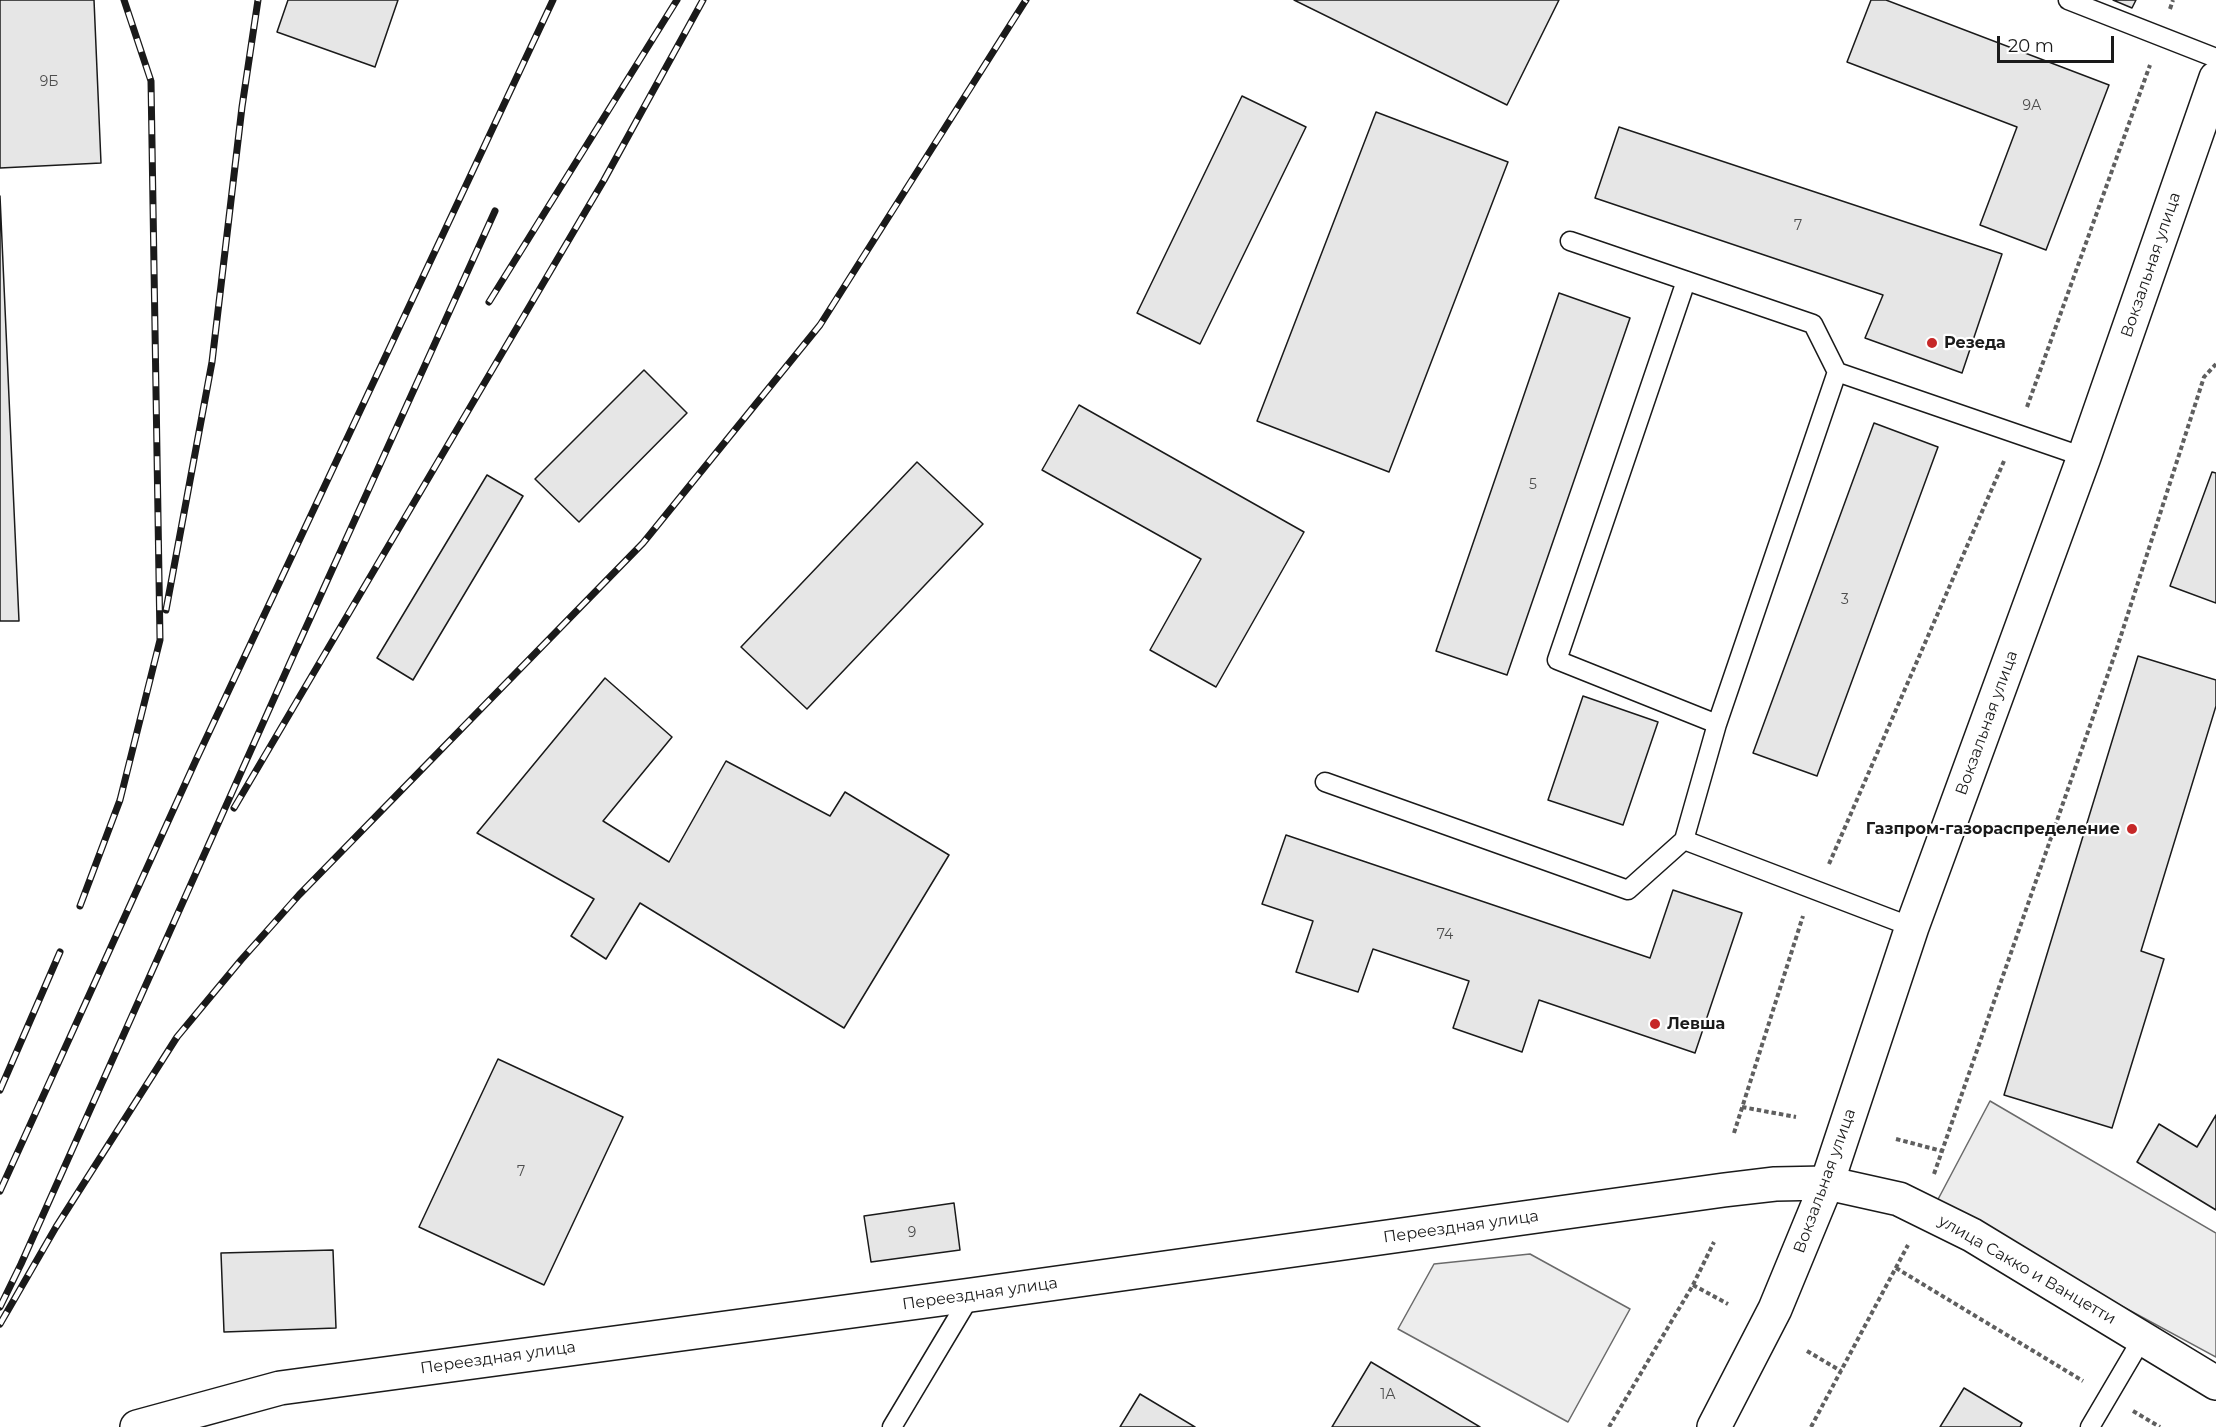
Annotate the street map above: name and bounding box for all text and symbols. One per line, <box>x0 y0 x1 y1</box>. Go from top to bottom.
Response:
scale bar <box>2000 24 2117 62</box>
text: 20 m <box>2008 35 2054 57</box>
house number: 9Б <box>40 74 58 90</box>
house number: 9А <box>2023 98 2041 114</box>
street label: Вокзальная улица <box>2117 190 2185 340</box>
house number: 7 <box>1794 218 1802 234</box>
place label: Резеда <box>1944 333 2006 353</box>
marker: Резеда <box>1925 336 1939 350</box>
house number: 5 <box>1529 477 1537 493</box>
house number: 3 <box>1841 592 1849 608</box>
street label: Вокзальная улица <box>1952 648 2022 798</box>
place label: Газпром-газораспределение <box>1866 819 2120 839</box>
marker: Газпром-газораспределение <box>2125 822 2139 836</box>
house number: 74 <box>1437 927 1453 943</box>
place label: Левша <box>1667 1014 1725 1034</box>
marker: Левша <box>1648 1017 1662 1031</box>
street label: Вокзальная улица <box>1790 1106 1860 1256</box>
house number: 7 <box>517 1164 525 1180</box>
street label: Переездная улица <box>1382 1207 1540 1247</box>
street label: улица Сакко и Ванцетти <box>1935 1211 2119 1329</box>
house number: 9 <box>908 1225 916 1241</box>
street label: Переездная улица <box>901 1274 1059 1314</box>
street label: Переездная улица <box>419 1338 577 1378</box>
house number: 1А <box>1380 1387 1396 1403</box>

